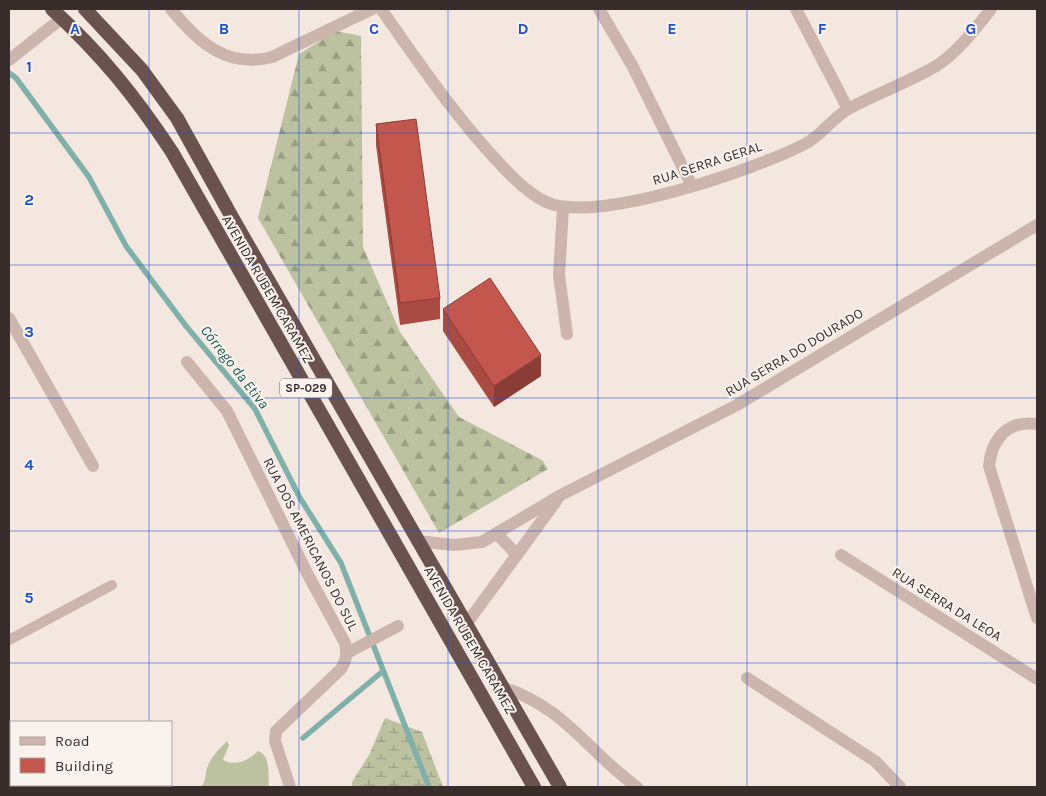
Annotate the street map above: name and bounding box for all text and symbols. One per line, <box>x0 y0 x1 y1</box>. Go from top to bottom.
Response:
text: A <box>70 19 80 38</box>
text: B <box>219 19 229 38</box>
text: C <box>369 19 379 38</box>
text: D <box>518 19 529 38</box>
text: E <box>667 19 677 38</box>
text: F <box>818 19 827 38</box>
text: G <box>966 19 976 38</box>
text: 1 <box>26 57 32 76</box>
street label: RUA SERRA GERAL <box>650 138 764 189</box>
text: 2 <box>24 190 34 209</box>
street label: AVENIDA RUBEM CARAMEZ <box>218 212 317 366</box>
street label: RUA SERRA DO DOURADO <box>722 304 866 400</box>
text: 3 <box>24 322 34 341</box>
water label: Córrego da Etiva <box>197 322 273 412</box>
road number: SP-029 <box>280 378 332 398</box>
text: 4 <box>24 455 34 474</box>
street label: RUA DOS AMERICANOS DO SUL <box>259 455 362 634</box>
street label: AVENIDA RUBEM CARAMEZ <box>420 563 519 717</box>
street label: RUA SERRA DA LEOA <box>889 564 1005 645</box>
text: 5 <box>24 588 34 607</box>
legend <box>10 721 172 786</box>
text: Road <box>55 732 90 750</box>
text: Building <box>55 757 113 775</box>

